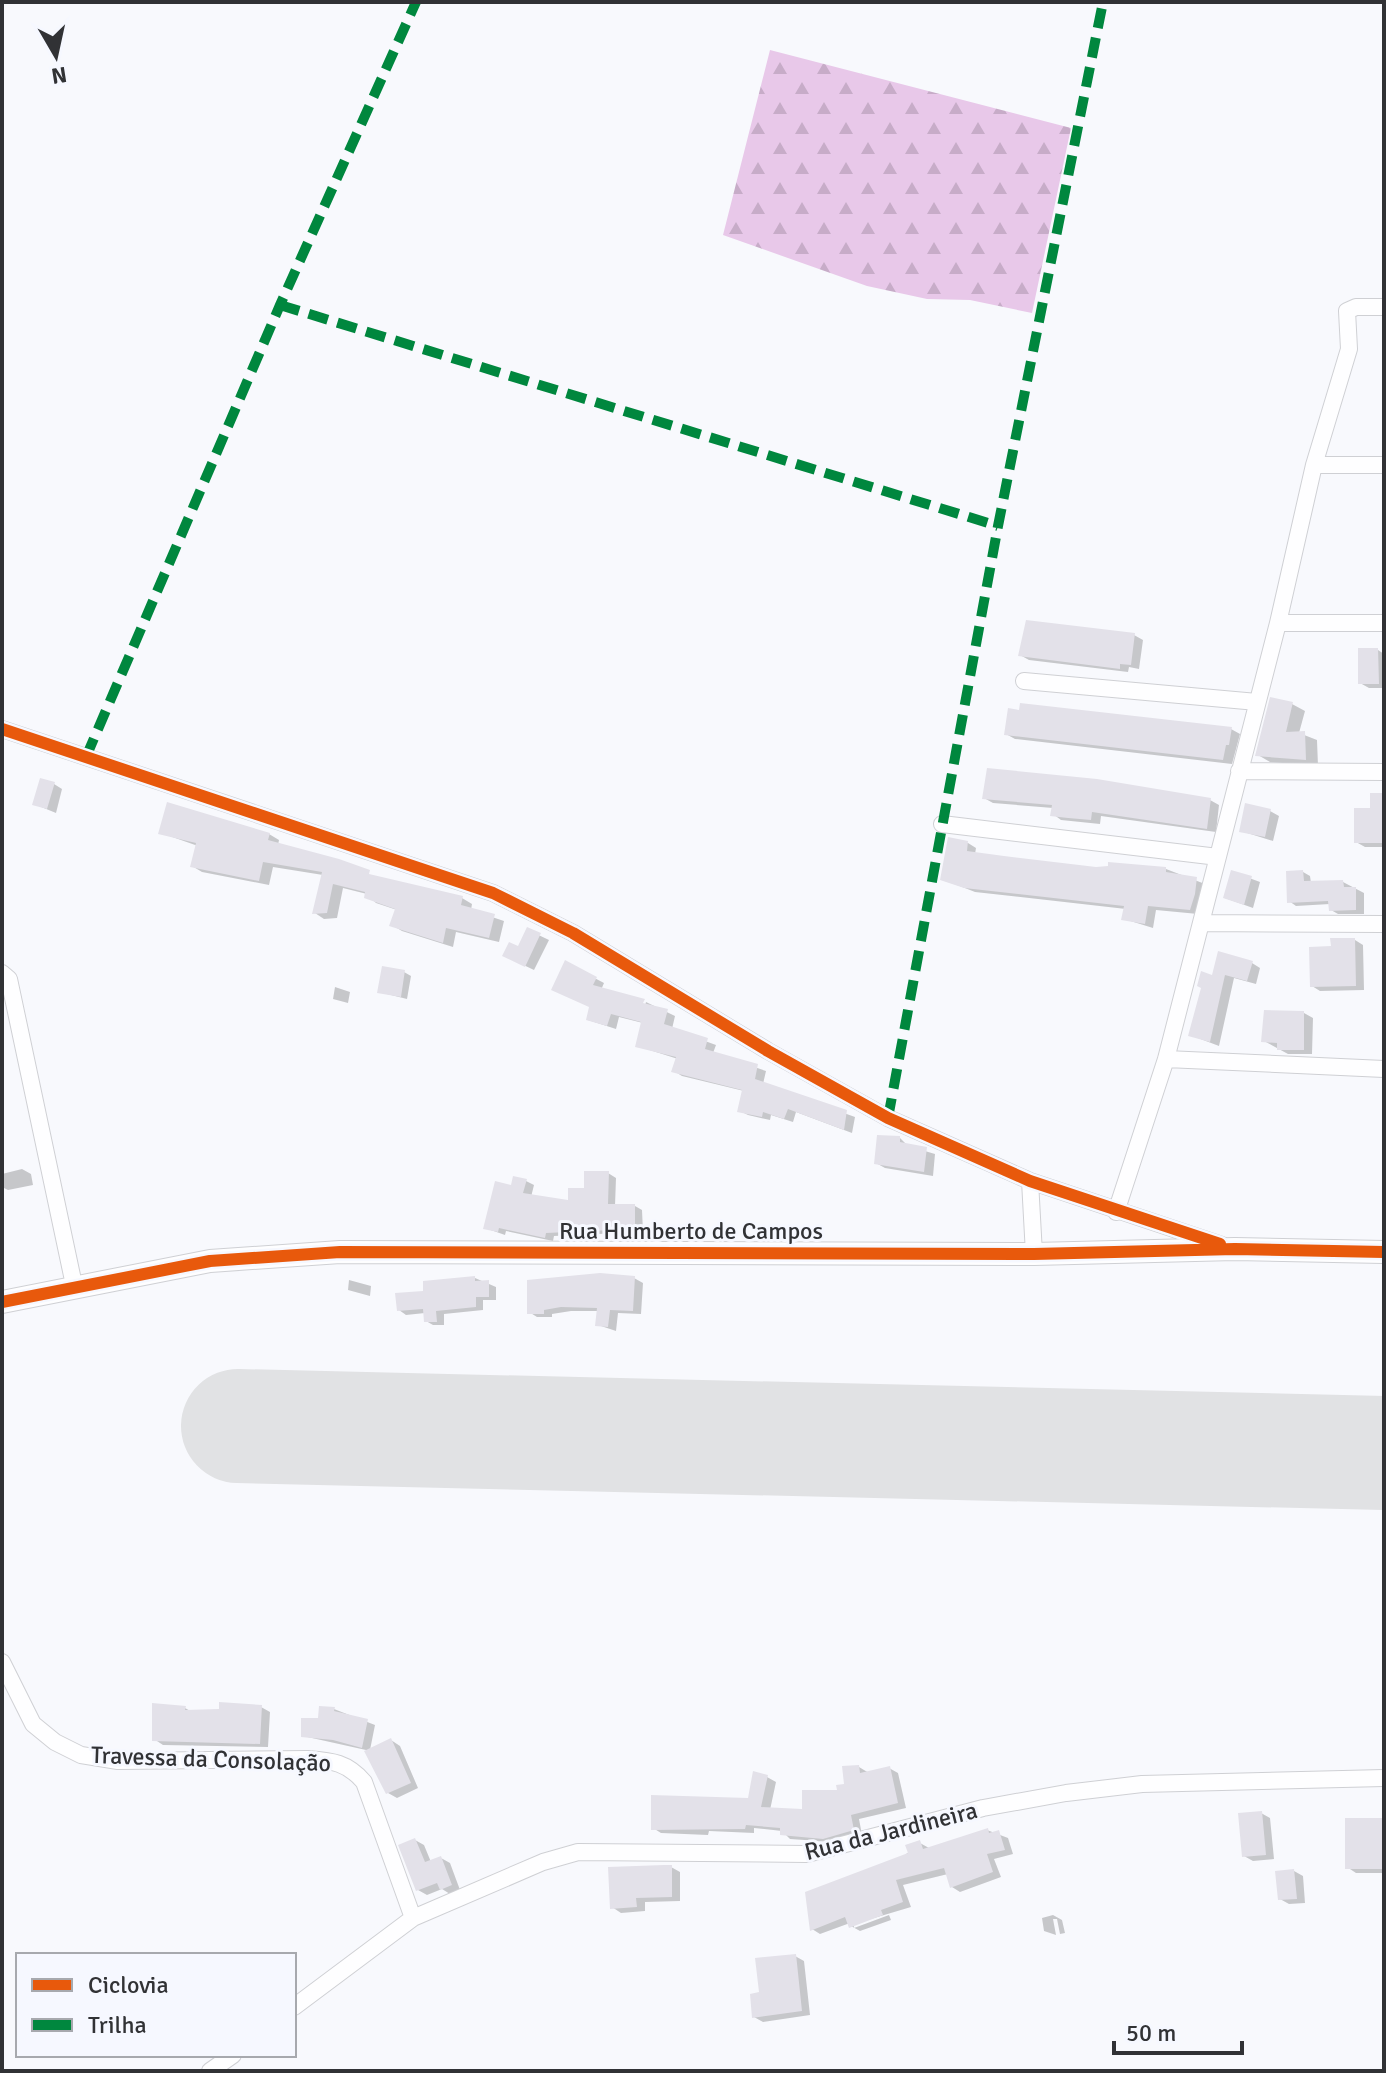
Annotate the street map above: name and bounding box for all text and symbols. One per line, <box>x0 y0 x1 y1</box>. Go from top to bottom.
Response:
north arrow <box>16 16 96 96</box>
text: N <box>49 61 69 90</box>
street label: Rua Humberto de Campos <box>559 1216 823 1246</box>
street label: Travessa da Consolação <box>90 1740 332 1778</box>
street label: Rua da Jardineira <box>801 1795 981 1867</box>
legend <box>16 1953 296 2057</box>
text: Ciclovia <box>88 1970 169 2000</box>
scale bar <box>1114 2005 1242 2055</box>
text: Trilha <box>88 2010 147 2040</box>
text: 50 m <box>1126 2018 1176 2048</box>

